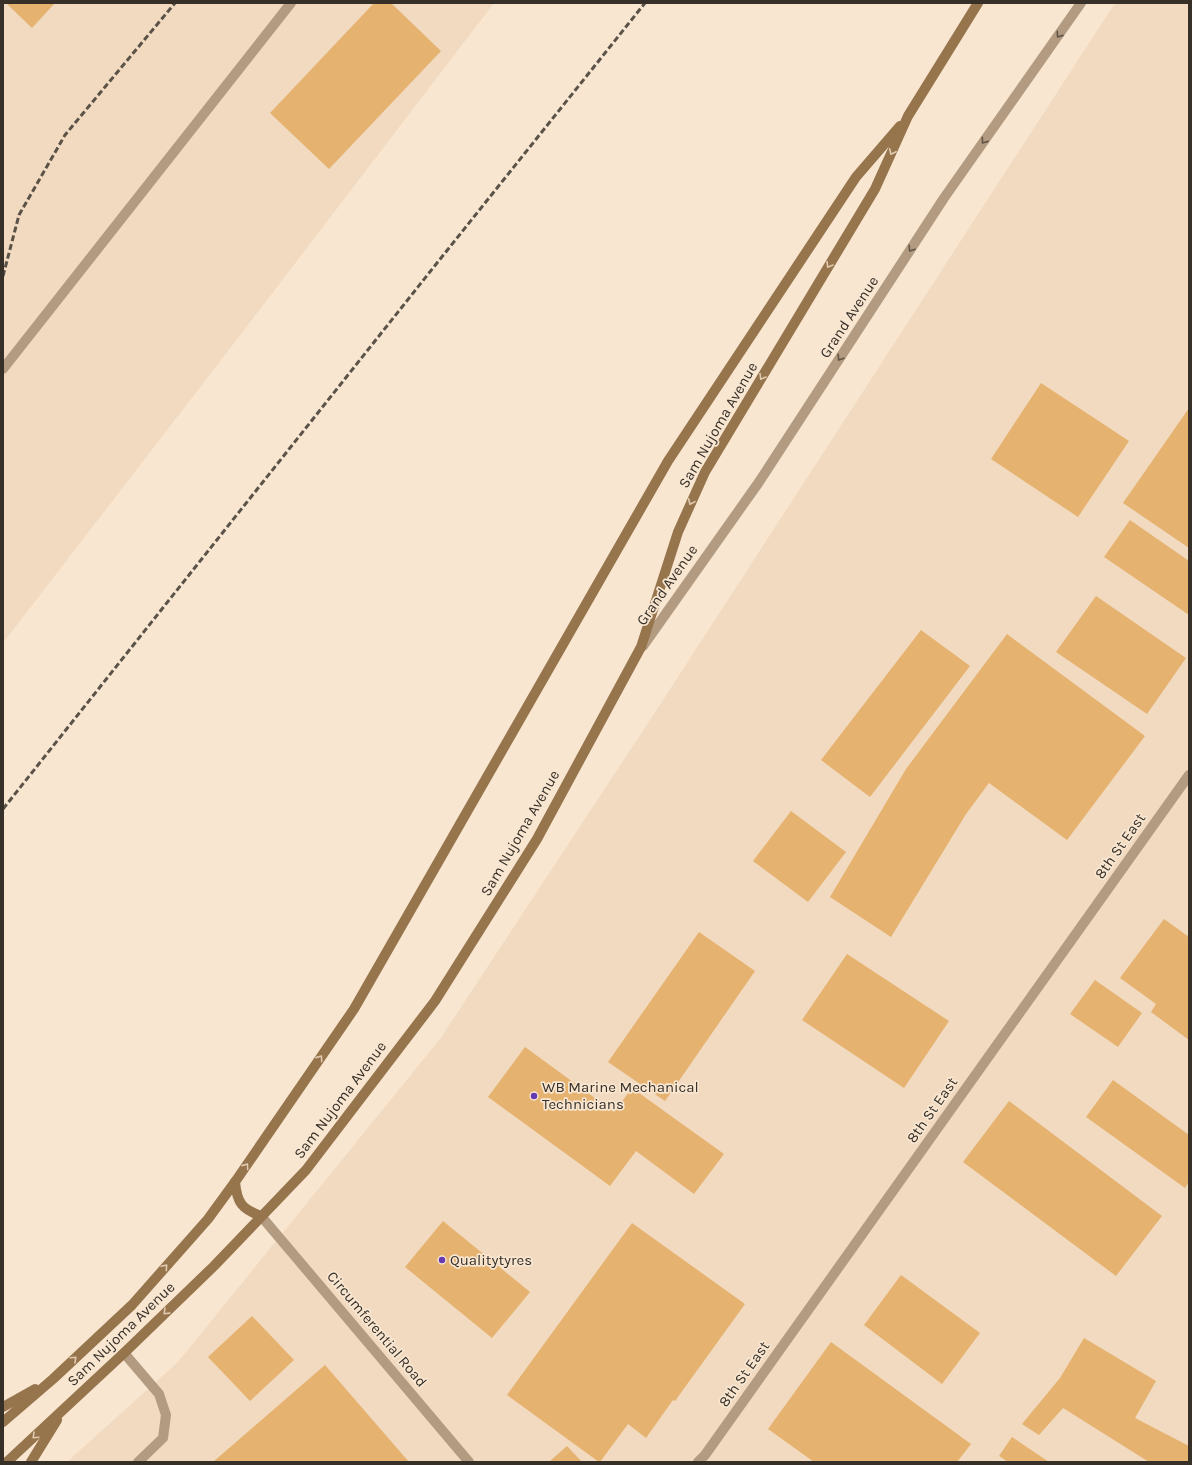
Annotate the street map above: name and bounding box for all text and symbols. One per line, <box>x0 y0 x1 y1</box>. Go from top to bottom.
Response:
one-way arrow <box>1056 31 1064 38</box>
one-way arrow <box>982 137 989 144</box>
one-way arrow <box>889 148 897 155</box>
one-way arrow <box>908 245 916 252</box>
one-way arrow <box>826 261 834 268</box>
street label: Grand Avenue <box>816 273 882 361</box>
one-way arrow <box>837 354 845 361</box>
street label: Sam Nujoma Avenue <box>675 359 761 491</box>
one-way arrow <box>759 373 767 380</box>
one-way arrow <box>688 498 696 505</box>
street label: Grand Avenue <box>633 541 701 629</box>
street label: Sam Nujoma Avenue <box>477 767 563 899</box>
street label: 8th St East <box>1091 809 1149 882</box>
street label: Sam Nujoma Avenue <box>290 1038 390 1162</box>
one-way arrow <box>315 1056 322 1063</box>
street label: 8th St East <box>903 1073 961 1146</box>
place label: WB Marine Mechanical Technicians <box>542 1078 699 1113</box>
marker: WB Marine Mechanical Technicians <box>529 1091 539 1101</box>
one-way arrow <box>242 1163 249 1170</box>
place label: Qualitytyres <box>450 1251 532 1269</box>
marker: Qualitytyres <box>437 1255 447 1265</box>
one-way arrow <box>161 1264 168 1272</box>
street label: Circumferential Road <box>323 1267 431 1391</box>
street label: Sam Nujoma Avenue <box>64 1278 178 1390</box>
one-way arrow <box>163 1307 171 1315</box>
street label: 8th St East <box>715 1337 773 1410</box>
one-way arrow <box>69 1357 77 1364</box>
one-way arrow <box>32 1431 40 1438</box>

